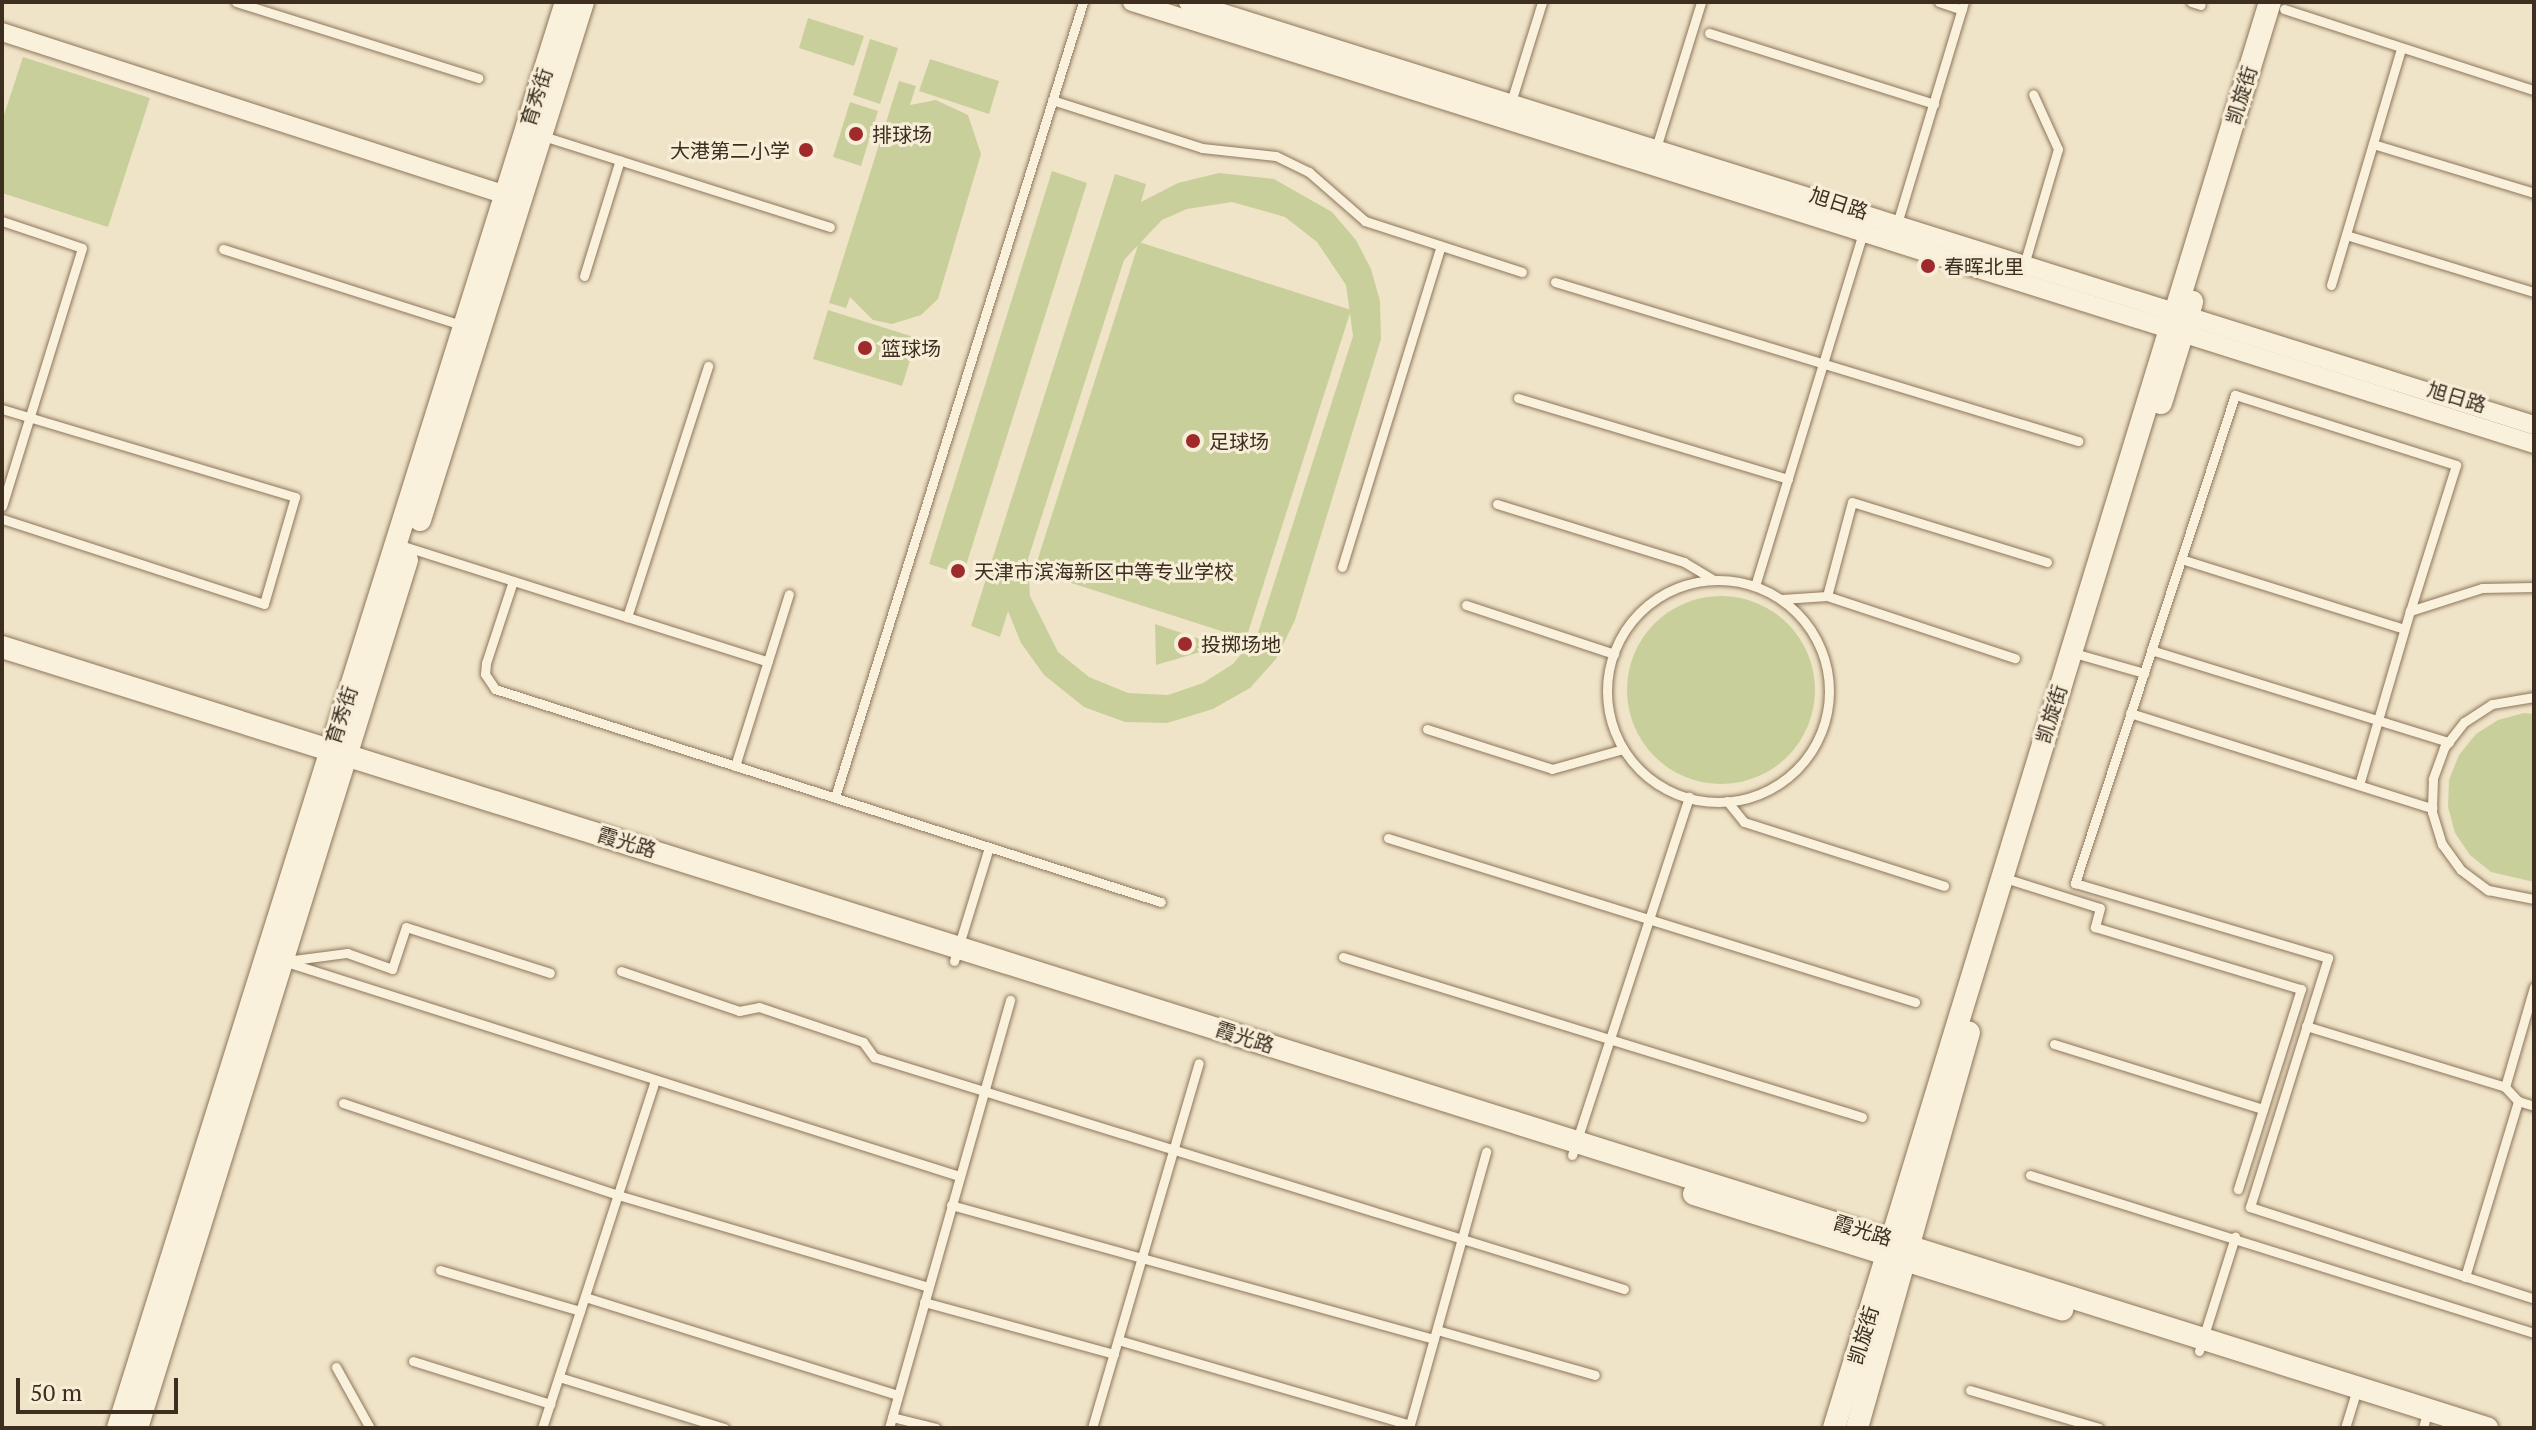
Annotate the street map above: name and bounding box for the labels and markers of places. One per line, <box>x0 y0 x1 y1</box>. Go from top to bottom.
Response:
place label: 排球场 <box>872 122 932 146</box>
marker: 排球场 <box>847 125 865 143</box>
place label: 大港第二小学 <box>670 138 790 162</box>
marker: 大港第二小学 <box>797 141 815 159</box>
place label: 春晖北里 <box>1944 254 2024 278</box>
marker: 春晖北里 <box>1919 257 1937 275</box>
place label: 篮球场 <box>881 336 941 360</box>
marker: 篮球场 <box>856 339 874 357</box>
place label: 足球场 <box>1209 429 1269 453</box>
marker: 足球场 <box>1184 432 1202 450</box>
place label: 天津市滨海新区中等专业学校 <box>974 559 1234 583</box>
marker: 天津市滨海新区中等专业学校 <box>949 562 967 580</box>
place label: 投掷场地 <box>1201 632 1281 656</box>
marker: 投掷场地 <box>1176 635 1194 653</box>

